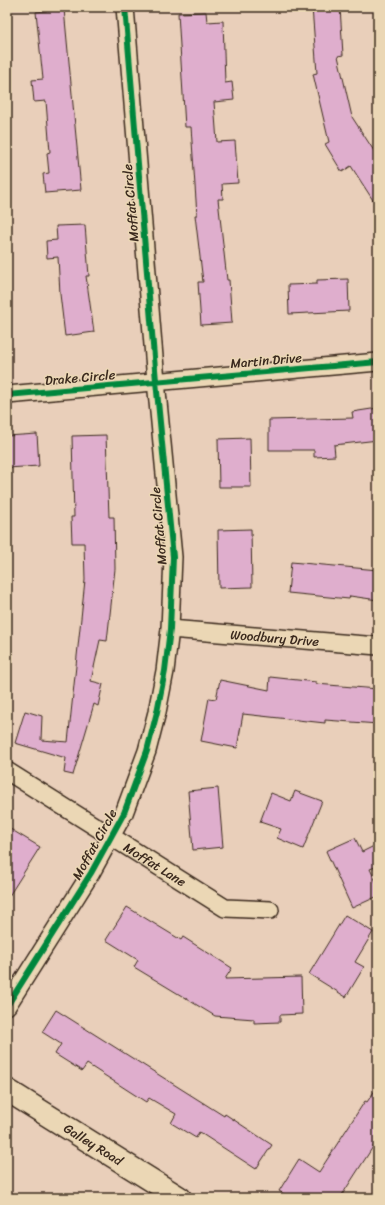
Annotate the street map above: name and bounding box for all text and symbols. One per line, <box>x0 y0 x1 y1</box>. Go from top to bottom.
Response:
street label: Moffat Circle <box>116 163 145 243</box>
street label: Martin Drive <box>229 346 303 375</box>
street label: Drake Circle <box>44 363 116 392</box>
street label: Moffat Circle <box>144 486 173 566</box>
street label: Woodbury Drive <box>229 623 320 653</box>
street label: Moffat Circle <box>65 804 124 884</box>
street label: Moffat Lane <box>119 836 191 893</box>
street label: Galley Road <box>59 1117 129 1172</box>

